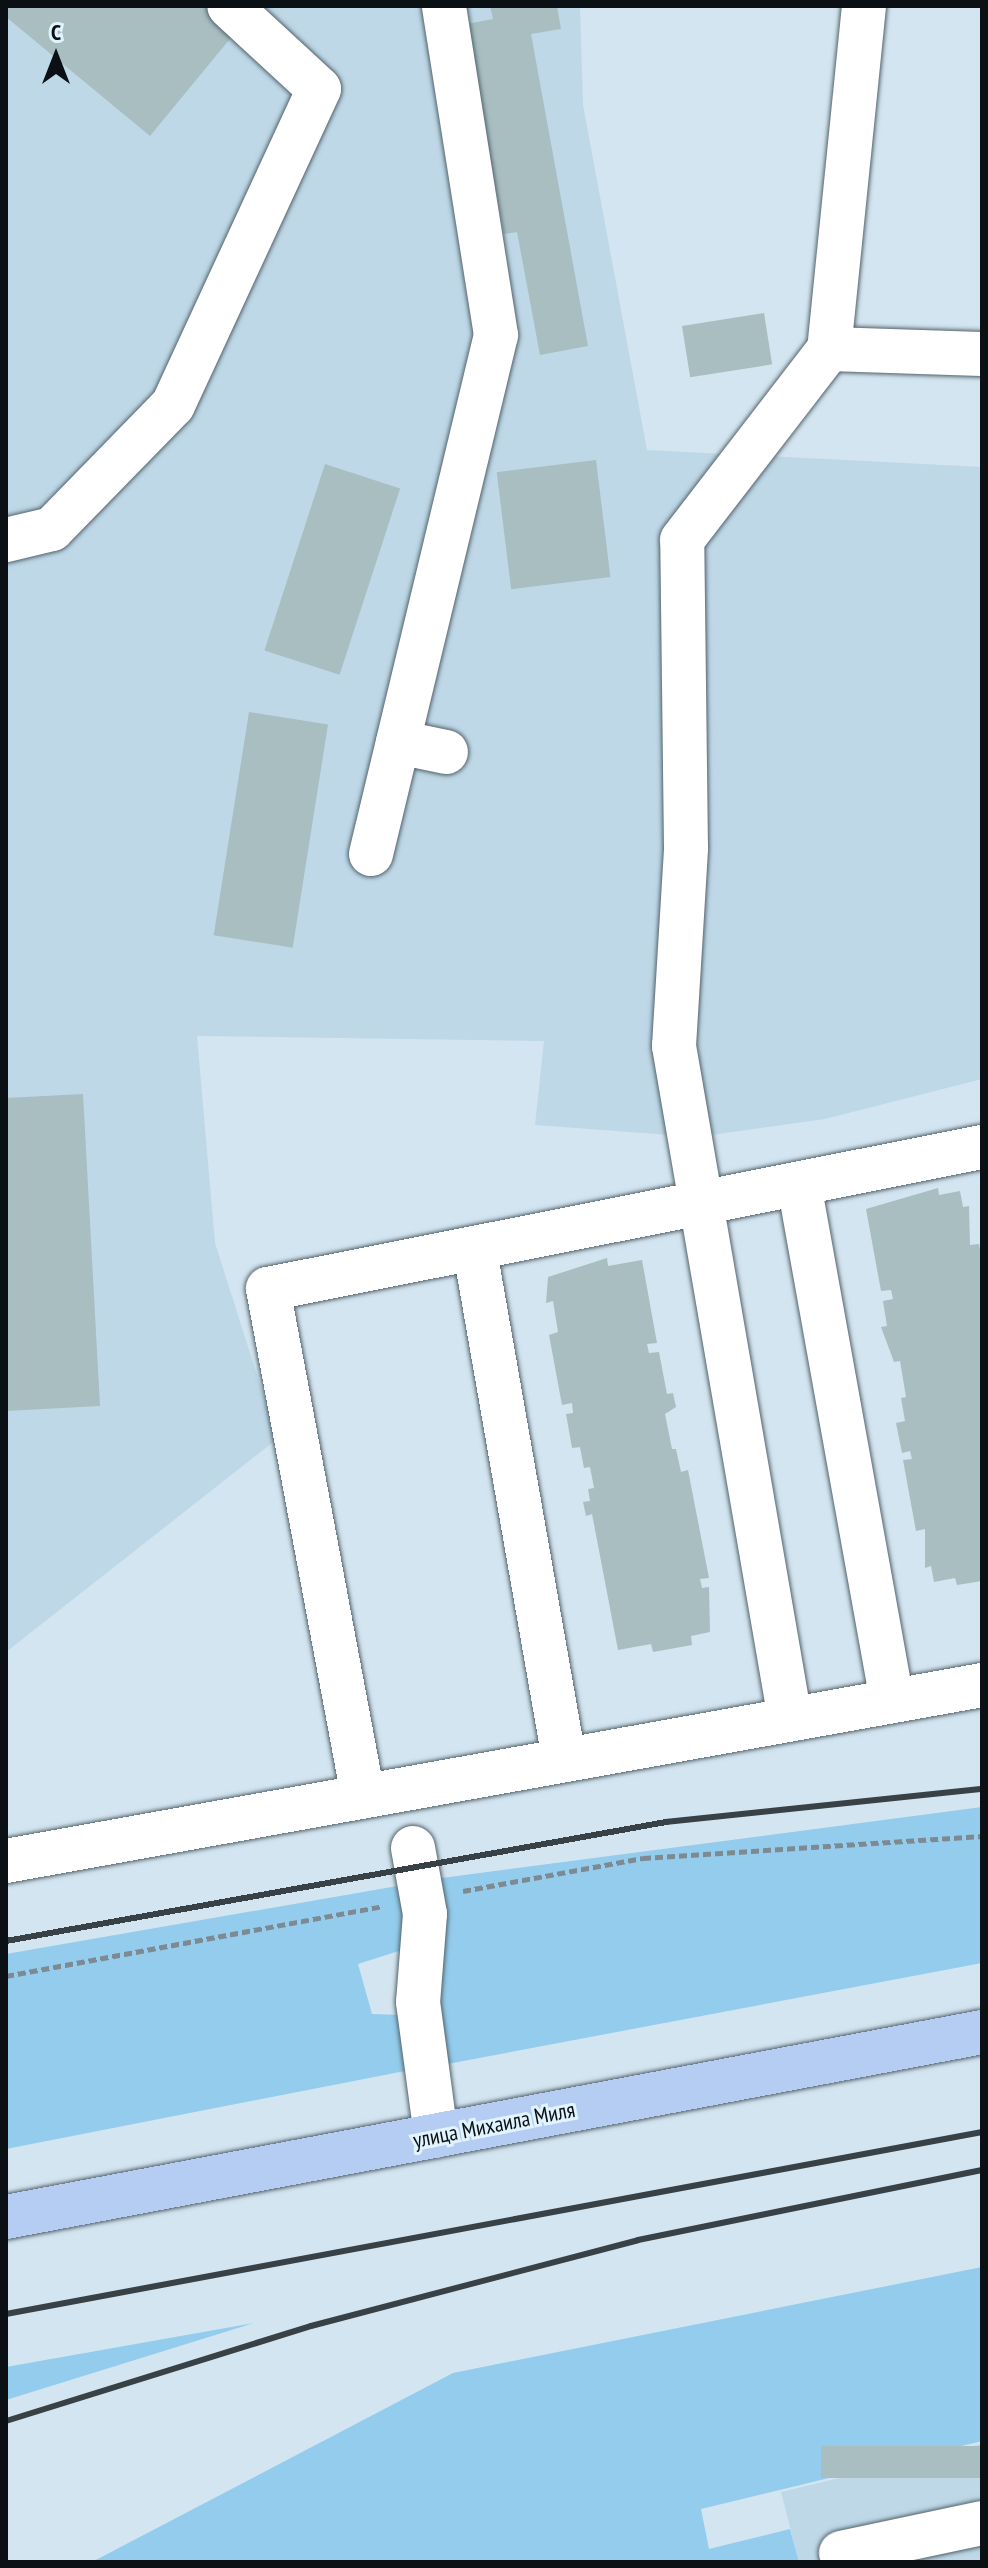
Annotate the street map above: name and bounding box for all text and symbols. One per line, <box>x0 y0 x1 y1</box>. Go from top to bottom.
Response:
north arrow <box>16 16 96 96</box>
text: С <box>51 18 61 46</box>
street label: улица Михаила Миля <box>411 2096 577 2154</box>

